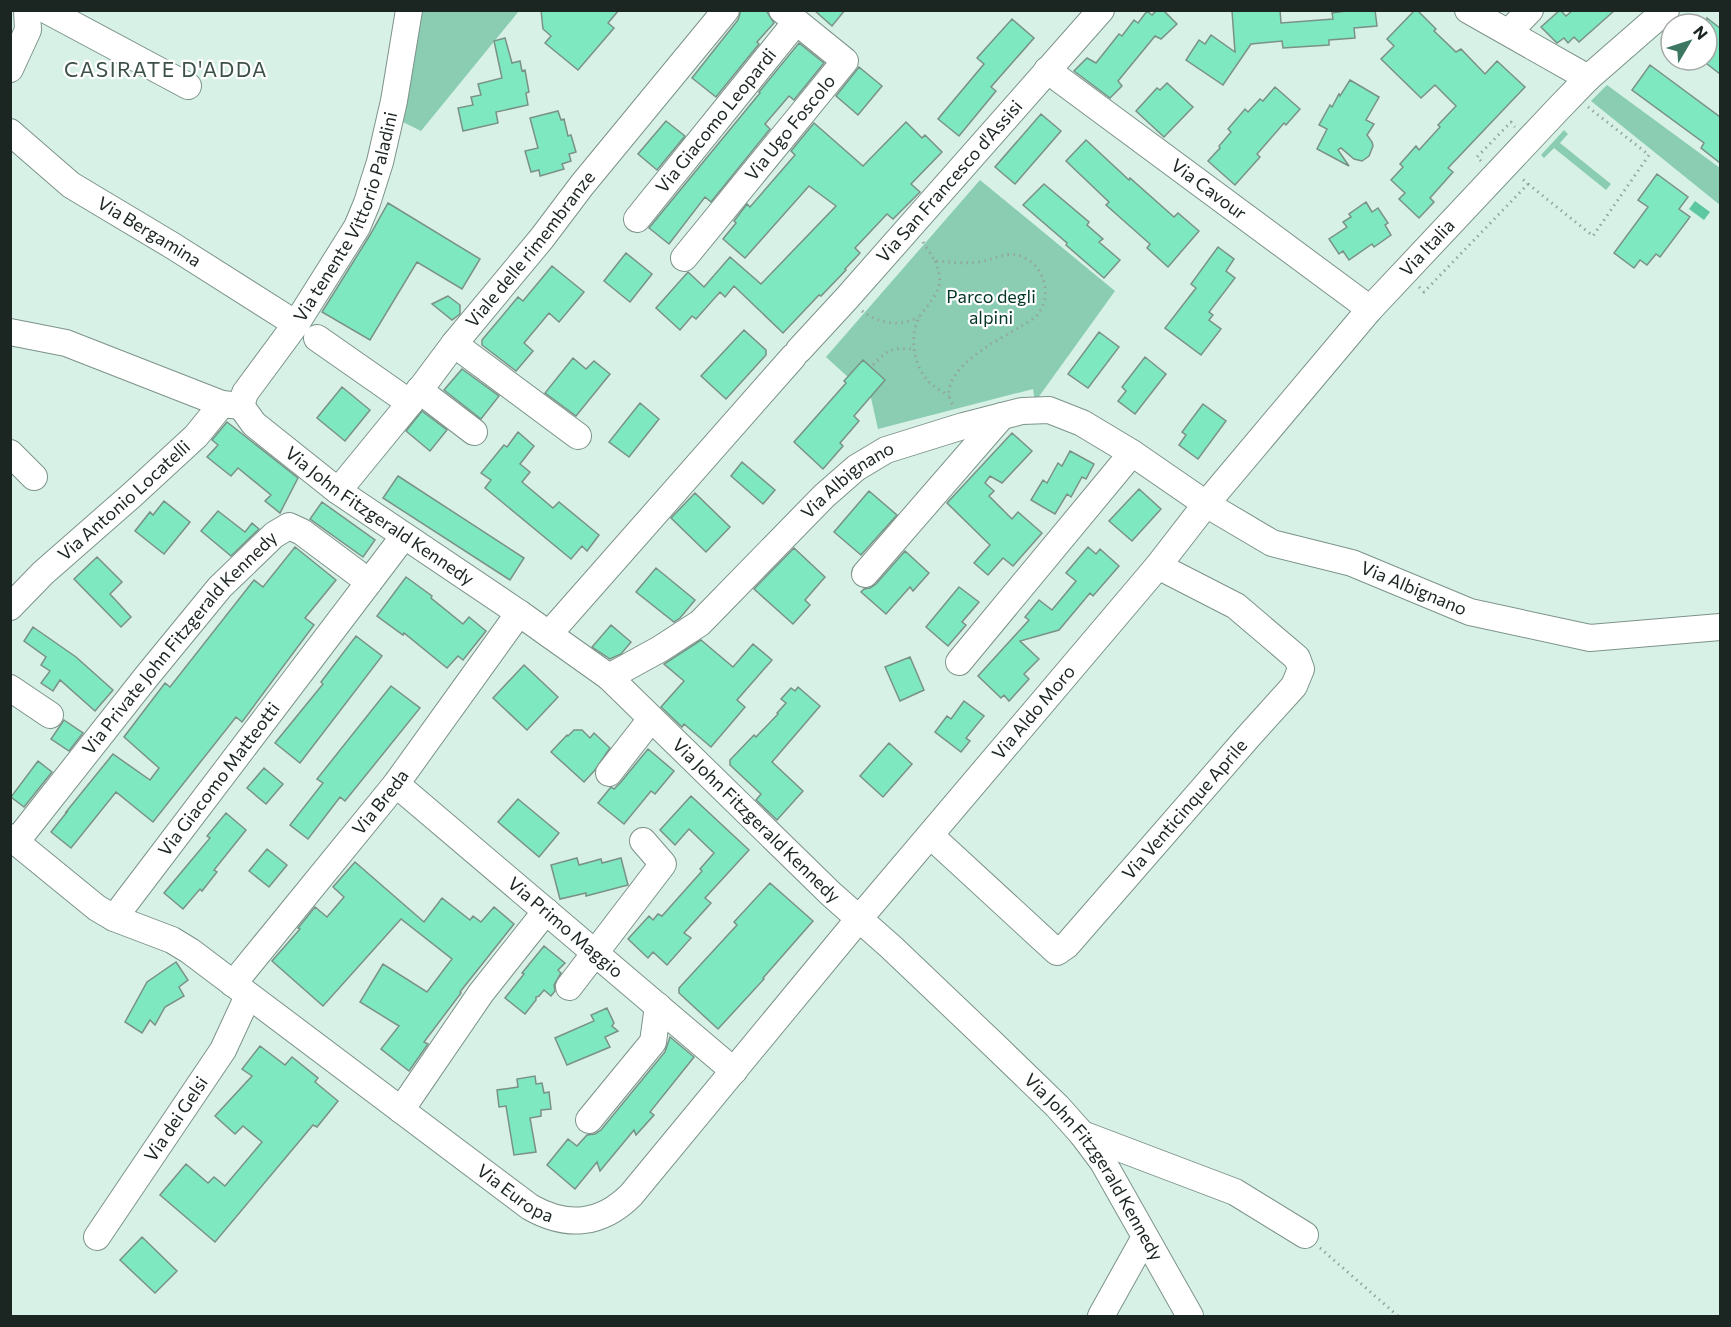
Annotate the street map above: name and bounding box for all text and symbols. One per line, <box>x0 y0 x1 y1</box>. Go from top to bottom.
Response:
north arrow <box>1659 12 1719 72</box>
text: N <box>1690 22 1712 43</box>
street label: Via Giacomo Leopardi <box>650 44 780 197</box>
district label: CASIRATE D'ADDA <box>64 56 268 81</box>
street label: Via Ugo Foscolo <box>740 70 839 185</box>
street label: Via San Francesco d'Assisi <box>871 95 1026 267</box>
street label: Via tenente Vittorio Paladini <box>288 110 401 326</box>
street label: Via Cavour <box>1167 154 1251 224</box>
street label: Viale delle rimembranze <box>460 166 599 332</box>
street label: Via Bergamina <box>94 191 206 271</box>
street label: Via Italia <box>1395 214 1459 280</box>
park label: Parco degli alpini <box>946 285 1036 328</box>
street label: Via Antonio Locatelli <box>53 435 194 565</box>
street label: Via Albignano <box>796 436 896 523</box>
street label: Via John Fitzgerald Kennedy <box>281 441 479 590</box>
street label: Via Private John Fitzgerald Kennedy <box>77 526 281 759</box>
street label: Via Albignano <box>1358 556 1470 619</box>
street label: Via Aldo Moro <box>987 660 1079 764</box>
street label: Via Giacomo Matteotti <box>153 698 284 860</box>
street label: Via John Fitzgerald Kennedy <box>668 733 845 907</box>
street label: Via Venticinque Aprile <box>1117 734 1251 884</box>
street label: Via Breda <box>347 765 413 839</box>
street label: Via Primo Maggio <box>504 872 628 982</box>
street label: Via John Fitzgerald Kennedy <box>1020 1068 1168 1264</box>
street label: Via dei Gelsi <box>139 1072 212 1165</box>
street label: Via Europa <box>473 1159 556 1226</box>

